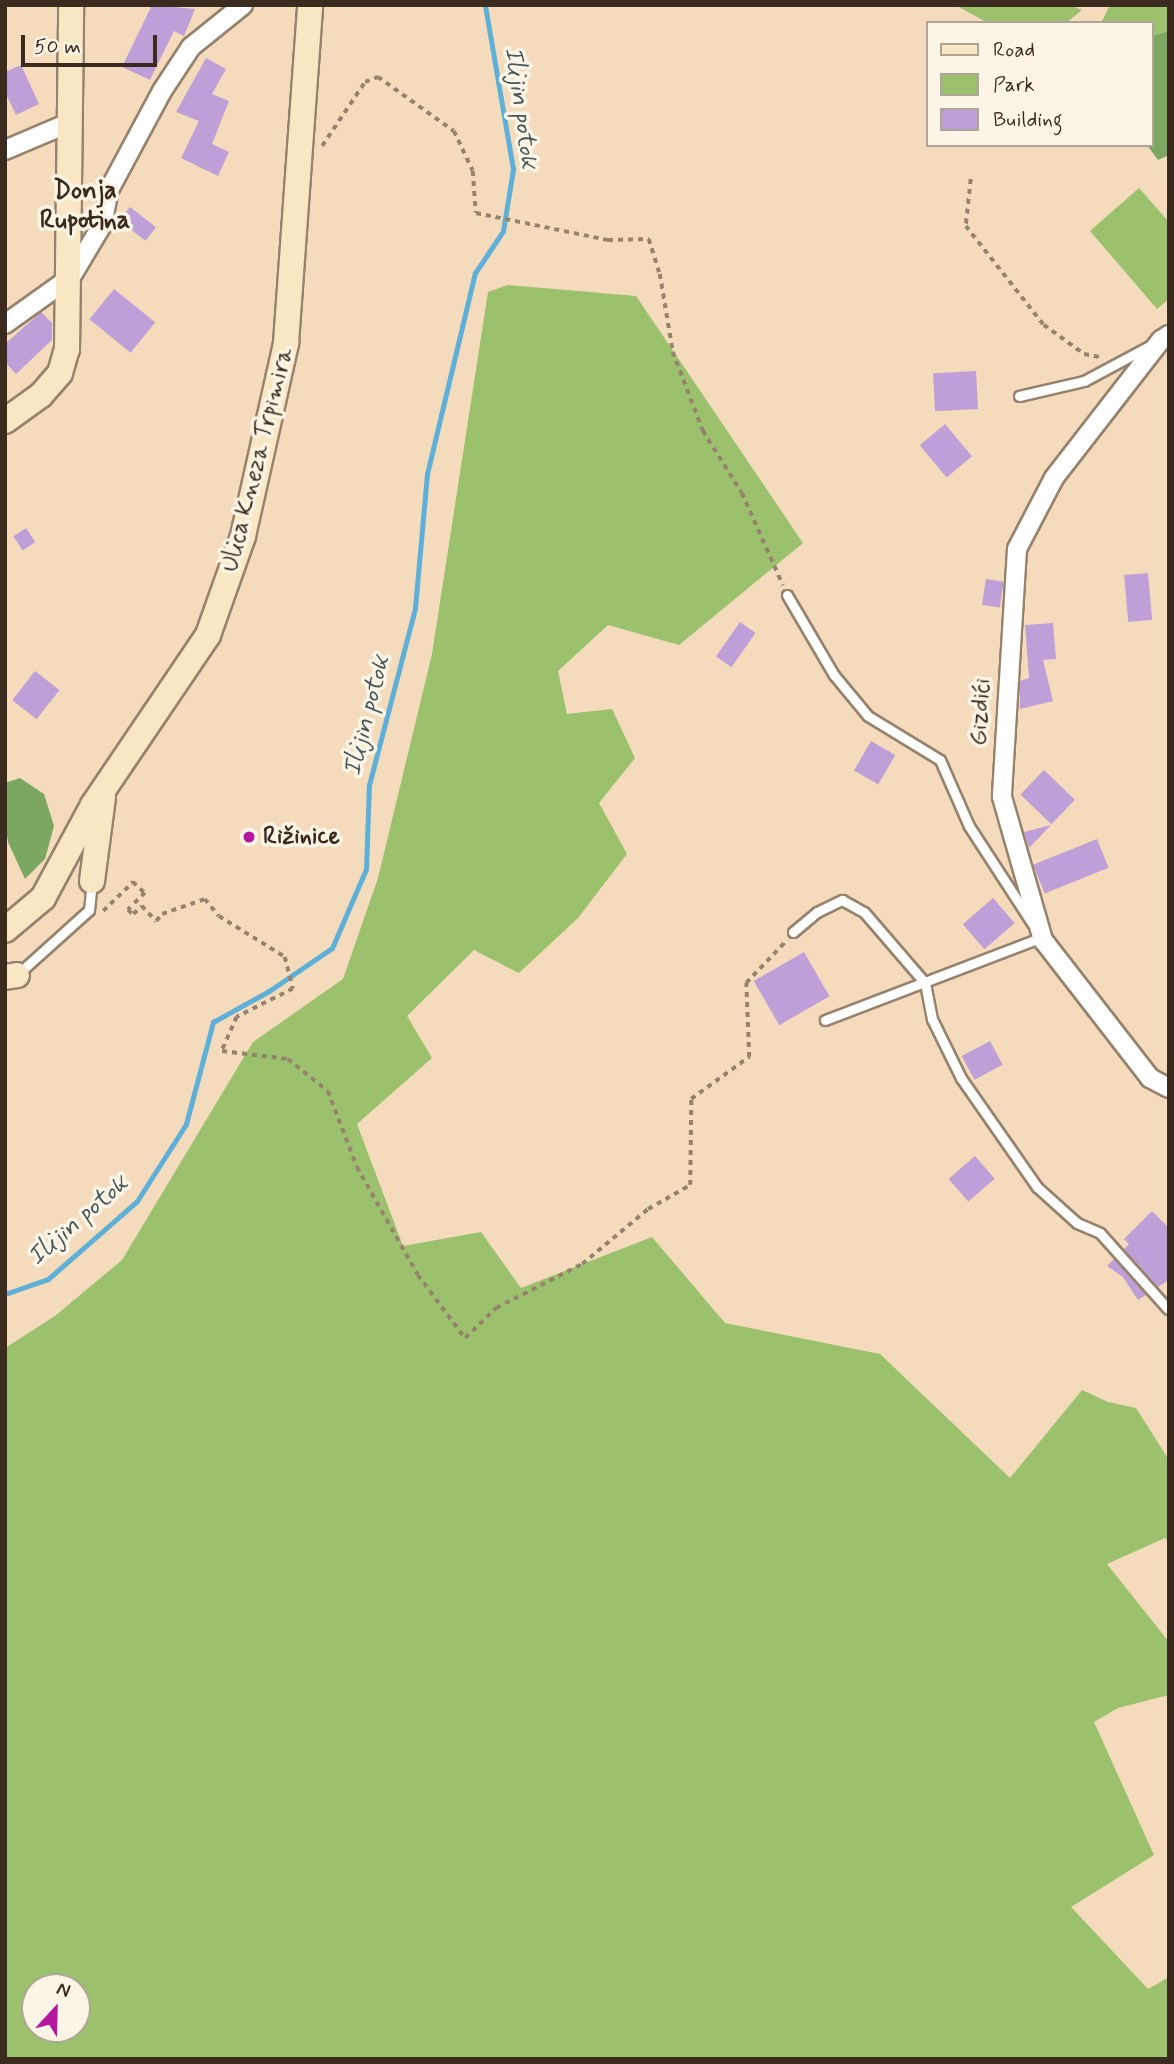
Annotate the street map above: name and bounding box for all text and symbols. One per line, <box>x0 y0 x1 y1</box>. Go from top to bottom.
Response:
scale bar <box>24 21 161 65</box>
legend <box>926 21 1153 147</box>
text: 50 m <box>34 33 81 61</box>
text: Road <box>993 36 1035 64</box>
water label: Ilijin potok <box>496 48 544 168</box>
text: Park <box>993 71 1035 99</box>
text: Building <box>993 106 1063 134</box>
district label: Donja Rupotina <box>40 176 130 238</box>
street label: Ulica Kneza Trpimira <box>218 352 298 568</box>
water label: Ilijin potok <box>339 656 397 776</box>
street label: Gizdići <box>964 677 998 747</box>
place label: Rižinice <box>263 823 340 851</box>
marker: Rižinice <box>241 829 257 845</box>
water label: Ilijin potok <box>25 1171 133 1271</box>
north arrow <box>21 1973 91 2043</box>
text: N <box>53 1976 74 2004</box>

